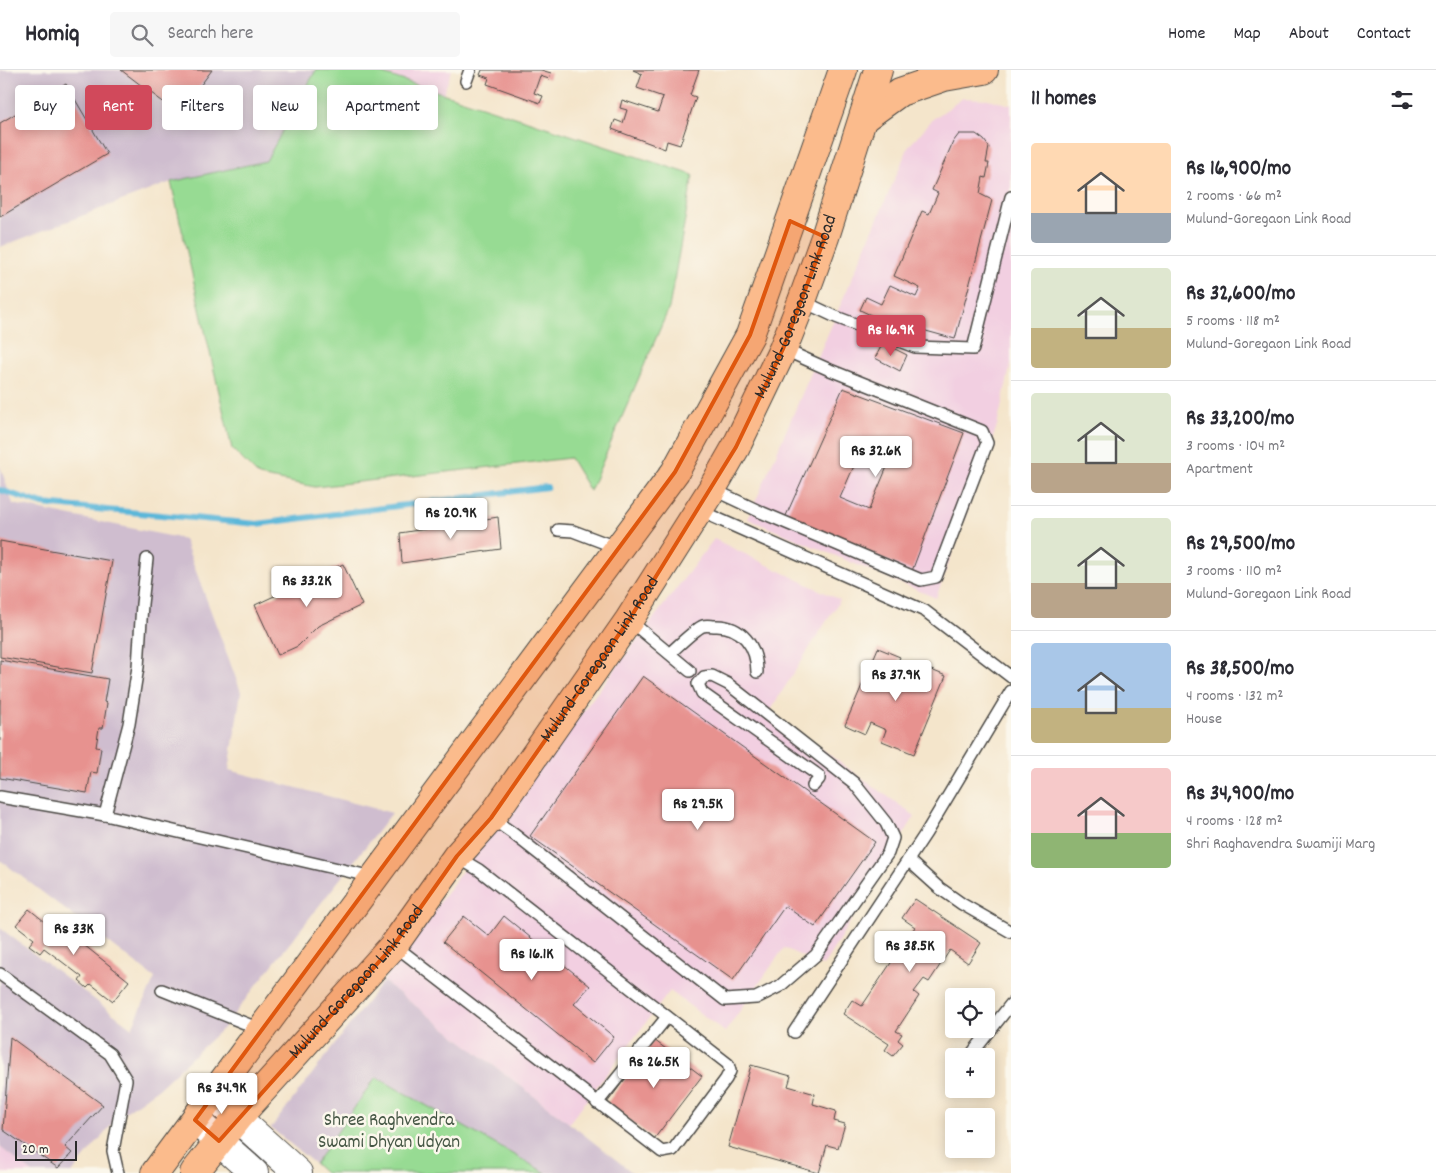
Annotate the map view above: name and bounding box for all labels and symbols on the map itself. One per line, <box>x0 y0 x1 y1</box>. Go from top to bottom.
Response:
street label: Mulund-Goregaon Link Road <box>747 211 845 404</box>
pin: Rs 16.9K <box>839 314 943 357</box>
pin: Rs 32.6K <box>824 436 928 478</box>
pin: Rs 20.9K <box>399 498 503 540</box>
pin: Rs 33.2K <box>255 566 359 608</box>
street label: Mulund-Goregaon Link Road <box>534 571 667 748</box>
pin: Rs 37.9K <box>844 660 948 702</box>
pin: Rs 29.5K <box>646 788 750 831</box>
street label: Mulund-Goregaon Link Road <box>283 900 431 1066</box>
pin: Rs 33K <box>33 914 115 956</box>
pin: Rs 38.5K <box>858 930 962 973</box>
pin: Rs 16.1K <box>480 938 584 981</box>
pin: Rs 26.5K <box>602 1046 706 1089</box>
pin: Rs 34.9K <box>170 1072 274 1115</box>
park label: Shree Raghvendra Swami Dhyan Udyan <box>318 1108 460 1157</box>
scale bar <box>15 1138 78 1161</box>

